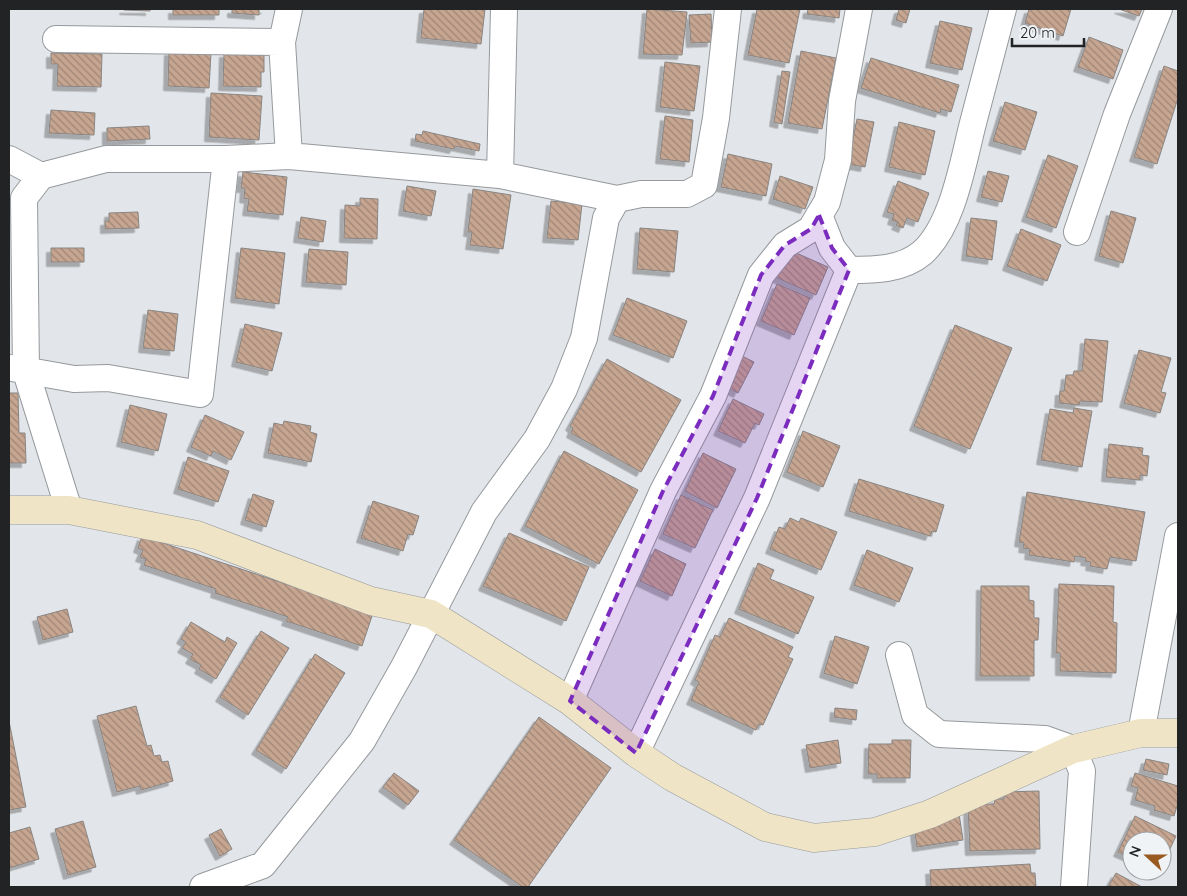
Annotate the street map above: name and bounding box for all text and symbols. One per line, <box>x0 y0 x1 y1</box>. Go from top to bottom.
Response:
scale bar <box>1012 15 1084 47</box>
text: 20 m <box>1020 23 1055 42</box>
north arrow <box>1122 831 1172 881</box>
text: N <box>1125 843 1145 859</box>

